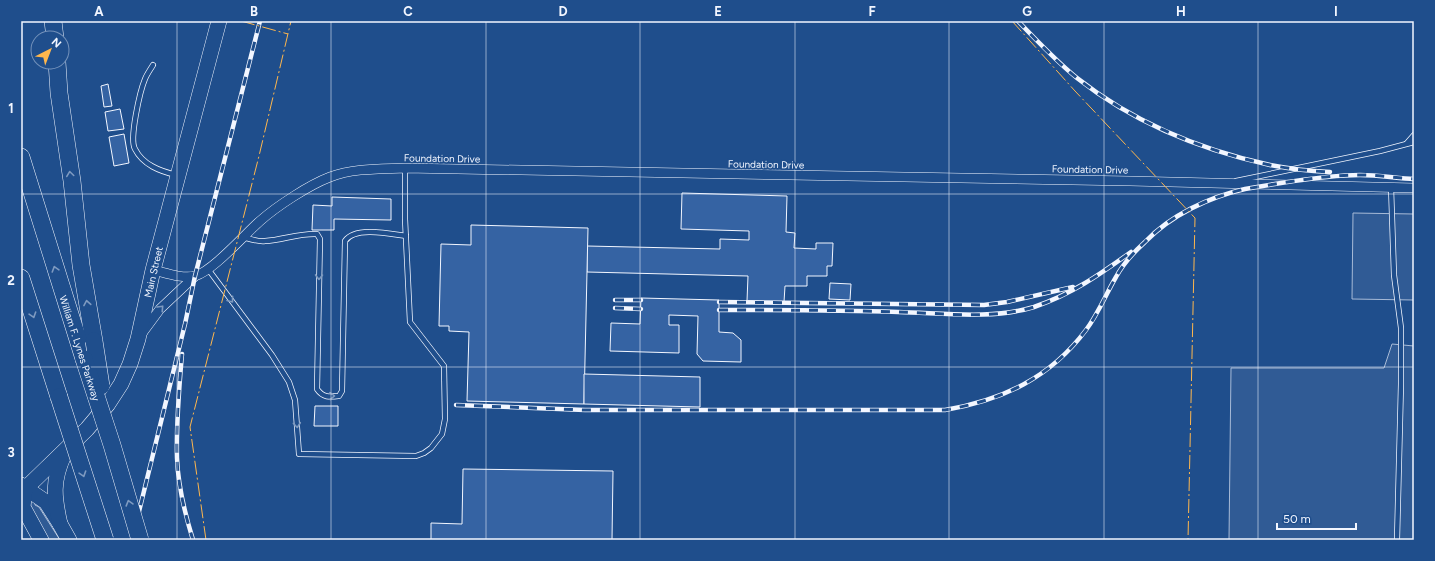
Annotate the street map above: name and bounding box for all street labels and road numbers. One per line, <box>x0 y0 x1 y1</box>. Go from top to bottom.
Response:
street label: Foundation Drive <box>404 151 481 166</box>
street label: Foundation Drive <box>728 157 805 172</box>
street label: Foundation Drive <box>1052 162 1129 177</box>
street label: Main Street <box>141 245 166 299</box>
street label: William F. Lynes Parkway <box>56 294 103 403</box>

